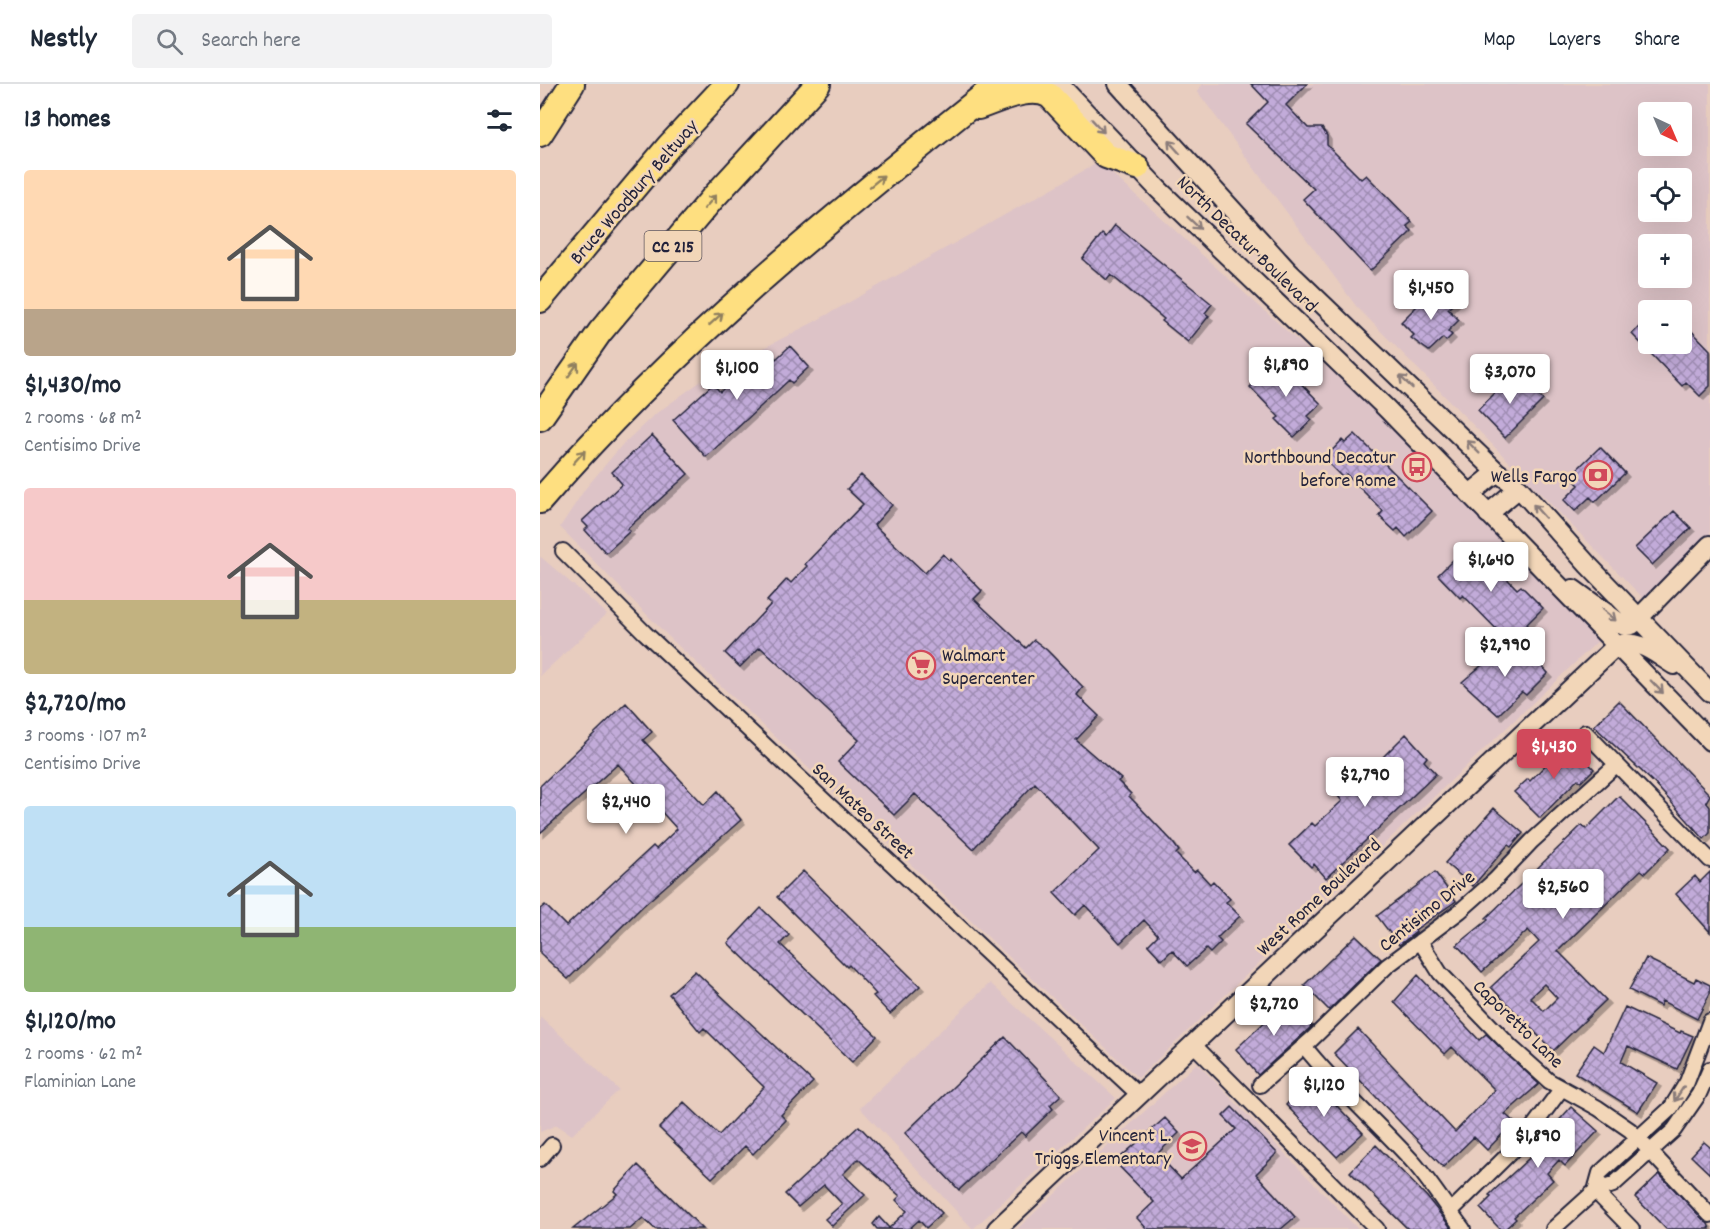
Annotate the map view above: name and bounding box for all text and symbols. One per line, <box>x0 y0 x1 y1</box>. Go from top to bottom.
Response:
search box <box>132 14 552 68</box>
text: Nestly <box>30 21 96 61</box>
icon: search <box>153 25 186 58</box>
text: Search here <box>201 26 301 57</box>
text: Map <box>1484 26 1515 56</box>
text: Layers <box>1548 26 1601 56</box>
text: Share <box>1634 26 1680 56</box>
text: 13 homes <box>24 102 111 139</box>
north arrow <box>1638 102 1692 156</box>
map controls <box>1638 102 1692 354</box>
icon: filters <box>483 104 516 137</box>
street label: Bruce Woodbury Beltway <box>564 114 707 271</box>
one-way arrow <box>1091 118 1105 133</box>
one-way arrow <box>1167 140 1181 155</box>
button: locate <box>1638 168 1692 222</box>
street label: North Decatur Boulevard <box>1169 170 1323 320</box>
one-way arrow <box>869 174 885 187</box>
one-way arrow <box>702 195 716 211</box>
icon: home <box>216 209 324 317</box>
one-way arrow <box>1186 216 1201 230</box>
road number: CC 215 <box>644 231 702 261</box>
button: + <box>1638 234 1692 288</box>
pin: $1,450 <box>1382 270 1480 321</box>
text: $1,450 <box>1408 275 1454 303</box>
button: − <box>1638 300 1692 354</box>
one-way arrow <box>708 312 723 326</box>
pin: $1,890 <box>1237 347 1335 398</box>
pin: $1,100 <box>688 350 786 401</box>
text: $1,890 <box>1263 352 1309 380</box>
pin: $3,070 <box>1461 354 1559 405</box>
text: $1,100 <box>715 355 759 383</box>
text: $3,070 <box>1484 359 1536 387</box>
one-way arrow <box>567 362 579 379</box>
text: $1,430/mo <box>24 368 121 405</box>
one-way arrow <box>1398 374 1413 389</box>
text: 2 rooms · 68 m² <box>24 405 142 433</box>
text: Centisimo Drive <box>24 433 141 461</box>
one-way arrow <box>1465 440 1480 454</box>
place label: Northbound Decatur before Rome <box>1244 445 1397 496</box>
one-way arrow <box>572 450 586 465</box>
bus stop icon: Northbound Decatur before Rome <box>1401 451 1433 483</box>
bank icon: Wells Fargo <box>1582 459 1614 491</box>
place label: Wells Fargo <box>1491 464 1577 492</box>
one-way arrow <box>1532 503 1546 518</box>
icon: home <box>216 527 324 635</box>
pin: $1,640 <box>1442 542 1540 593</box>
text: $1,640 <box>1467 547 1515 575</box>
one-way arrow <box>1601 608 1616 622</box>
pin: $2,990 <box>1456 627 1554 678</box>
text: $2,990 <box>1479 632 1531 660</box>
place label: Walmart Supercenter <box>942 643 1035 694</box>
supermarket icon: Walmart Supercenter <box>905 649 937 681</box>
one-way arrow <box>1650 679 1665 694</box>
text: $2,720/mo <box>24 686 126 723</box>
text: 3 rooms · 107 m² <box>24 723 147 751</box>
pin: $1,430 <box>1505 729 1603 780</box>
text: $1,430 <box>1531 734 1577 762</box>
text: Centisimo Drive <box>24 751 141 779</box>
street label: San Mateo Street <box>804 757 920 867</box>
pin: $2,790 <box>1316 757 1414 808</box>
text: $2,790 <box>1340 762 1390 790</box>
pin: $2,440 <box>577 784 675 835</box>
text: $2,440 <box>601 789 651 817</box>
street label: West Rome Boulevard <box>1251 833 1389 964</box>
icon: home <box>216 845 324 953</box>
street label: Centisimo Drive <box>1374 865 1482 960</box>
pin: $2,560 <box>1514 869 1612 920</box>
text: $2,560 <box>1537 874 1589 902</box>
street label: Caporetto Lane <box>1465 974 1569 1076</box>
pin: $2,720 <box>1225 986 1323 1037</box>
text: $2,720 <box>1249 991 1299 1019</box>
text: $1,120/mo <box>24 1004 116 1041</box>
text: 2 rooms · 62 m² <box>24 1041 143 1069</box>
pin: $1,120 <box>1275 1067 1373 1118</box>
text: Flaminian Lane <box>24 1069 136 1097</box>
text: $1,120 <box>1303 1072 1345 1100</box>
one-way arrow <box>1673 1086 1686 1103</box>
pin: $1,890 <box>1489 1118 1587 1169</box>
place label: Vincent L. Triggs Elementary <box>1035 1123 1172 1174</box>
text: $1,890 <box>1515 1123 1561 1151</box>
school or university icon: Vincent L. Triggs Elementary <box>1176 1130 1208 1162</box>

